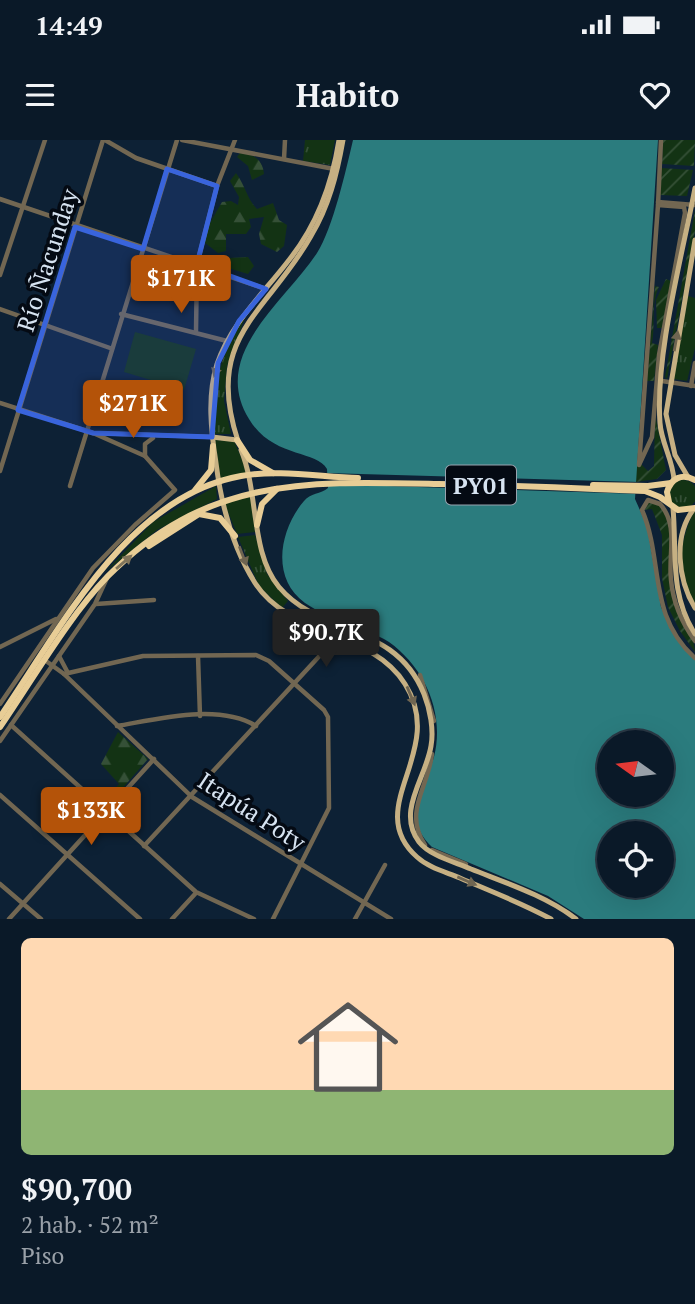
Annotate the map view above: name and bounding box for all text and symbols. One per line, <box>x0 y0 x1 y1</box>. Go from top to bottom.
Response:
text: 14:49 <box>35 8 103 42</box>
text: Habito <box>296 74 399 116</box>
icon: menu <box>21 76 59 114</box>
icon: heart <box>636 76 674 114</box>
street label: Río Ñacunday <box>9 184 85 335</box>
pin: $171K <box>132 256 230 315</box>
text: $171K <box>147 262 215 293</box>
one-way arrow <box>671 330 682 352</box>
one-way arrow <box>212 356 222 377</box>
pin: $271K <box>84 380 182 440</box>
text: $271K <box>99 387 167 418</box>
road number: PY01 <box>446 466 516 504</box>
one-way arrow <box>237 546 248 567</box>
one-way arrow <box>115 554 133 570</box>
pin: $90.7K <box>269 610 383 669</box>
text: $90.7K <box>288 616 364 647</box>
one-way arrow <box>405 686 416 707</box>
north arrow <box>597 730 674 807</box>
map controls <box>597 730 674 898</box>
street label: Itapúa Poty <box>192 764 313 858</box>
pin: $133K <box>42 788 140 847</box>
text: $133K <box>57 794 125 825</box>
button: locate <box>597 821 674 898</box>
one-way arrow <box>457 876 478 887</box>
icon: home <box>285 984 411 1110</box>
text: $90,700 <box>21 1169 132 1209</box>
text: 2 hab. · 52 m² <box>21 1209 159 1240</box>
text: Piso <box>21 1240 64 1271</box>

